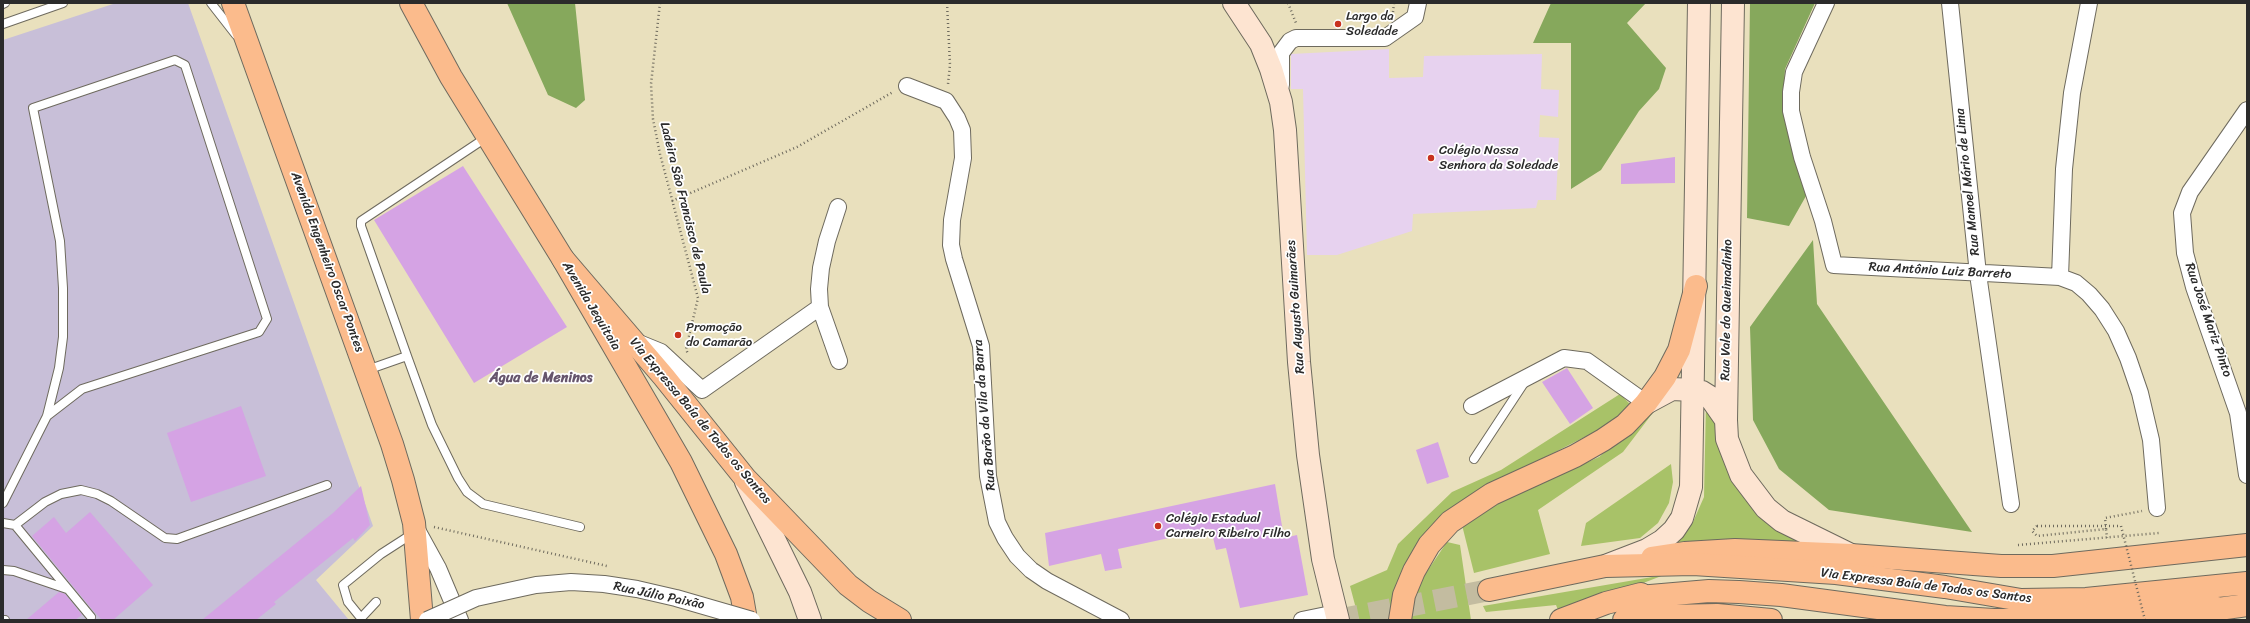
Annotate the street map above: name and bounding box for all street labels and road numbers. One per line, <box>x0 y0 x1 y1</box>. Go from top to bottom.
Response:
street label: Rua Manoel Mário de Lima <box>1953 108 1983 256</box>
street label: Ladeira São Francisco de Paula <box>656 121 714 295</box>
street label: Avenida Engenheiro Oscar Pontes <box>287 170 367 354</box>
street label: Rua Vale do Queimadinho <box>1718 239 1736 381</box>
street label: Rua Augusto Guimarães <box>1284 240 1308 374</box>
street label: Avenida Jequitaia <box>558 259 624 353</box>
street label: Rua Antônio Luiz Barreto <box>1868 259 2012 283</box>
street label: Rua José Mariz Pinto <box>2181 261 2235 379</box>
street label: Via Expressa Baía de Todos os Santos <box>626 335 774 507</box>
street label: Rua Barão da Vila da Barra <box>971 339 999 491</box>
street label: Via Expressa Baía de Todos os Santos <box>1820 565 2032 607</box>
street label: Rua Júlio Paixão <box>612 579 706 613</box>

